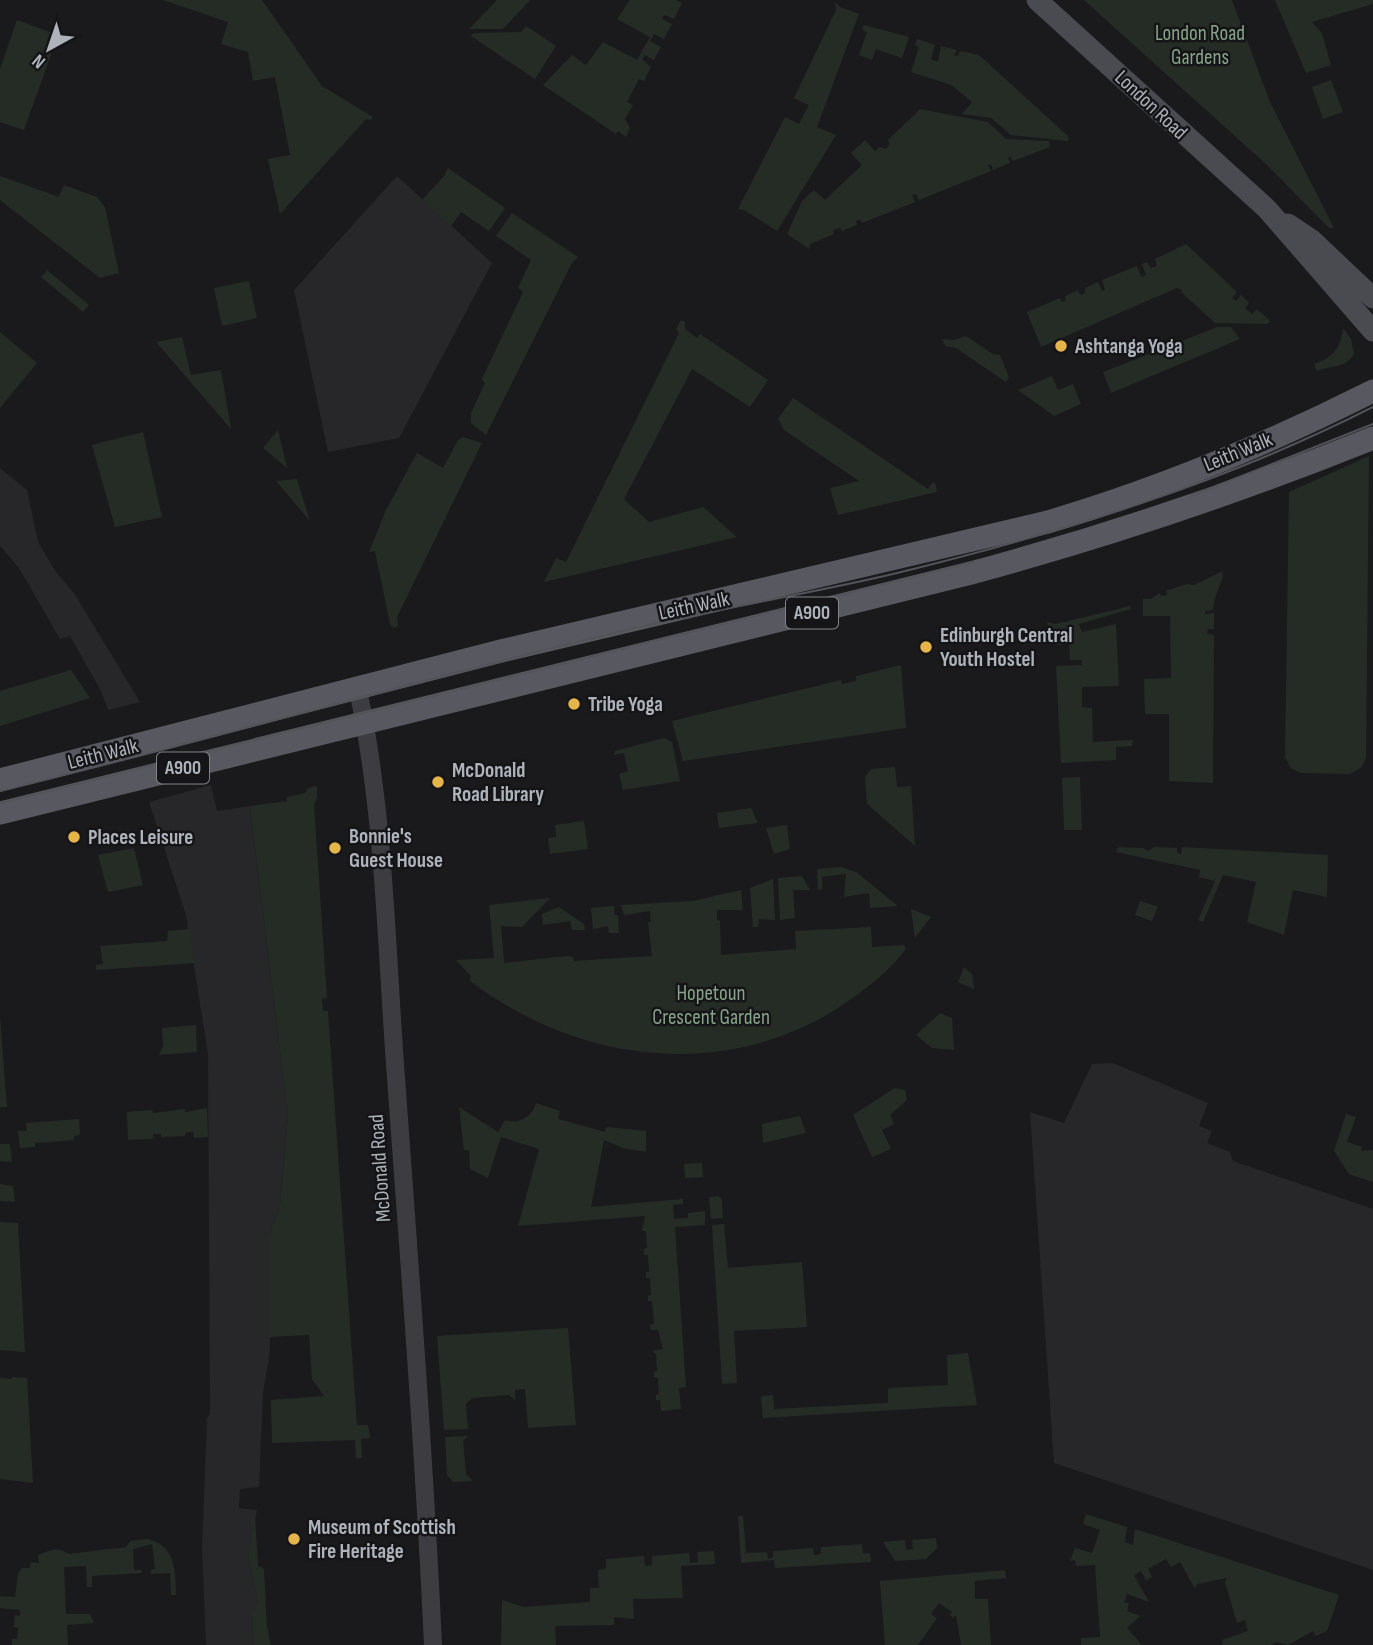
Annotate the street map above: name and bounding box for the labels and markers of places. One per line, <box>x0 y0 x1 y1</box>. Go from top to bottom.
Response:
place label: Ashtanga Yoga <box>1074 334 1183 359</box>
marker: Ashtanga Yoga <box>1053 338 1069 354</box>
place label: Edinburgh Central Youth Hostel <box>940 623 1073 672</box>
marker: Edinburgh Central Youth Hostel <box>918 639 934 655</box>
place label: Tribe Yoga <box>588 692 663 717</box>
marker: Tribe Yoga <box>566 696 582 712</box>
place label: McDonald Road Library <box>452 758 544 807</box>
marker: McDonald Road Library <box>430 774 446 790</box>
place label: Bonnie's Guest House <box>349 824 443 873</box>
place label: Places Leisure <box>88 825 193 850</box>
marker: Places Leisure <box>66 829 82 845</box>
marker: Bonnie's Guest House <box>327 840 343 856</box>
place label: Museum of Scottish Fire Heritage <box>308 1515 456 1564</box>
marker: Museum of Scottish Fire Heritage <box>286 1531 302 1547</box>

